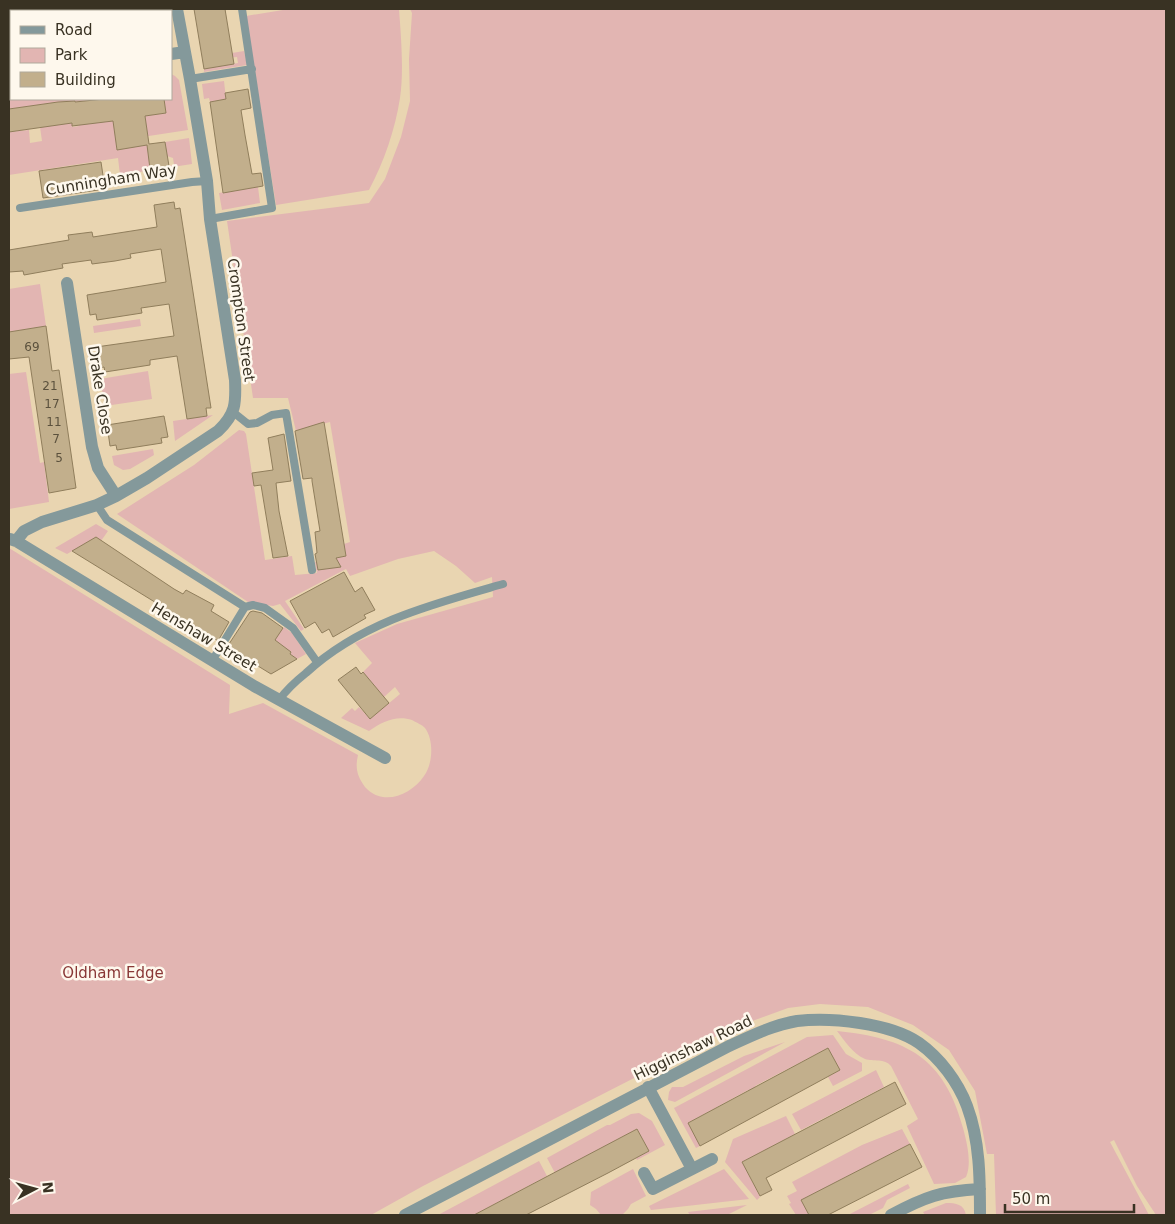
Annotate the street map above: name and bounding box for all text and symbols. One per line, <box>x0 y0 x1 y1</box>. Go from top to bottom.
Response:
legend <box>10 10 172 100</box>
text: Road <box>55 21 93 39</box>
text: Park <box>55 46 88 64</box>
text: Building <box>55 71 116 89</box>
street label: Cunningham Way <box>44 161 178 199</box>
street label: Crompton Street <box>223 257 259 383</box>
house number: 69 <box>24 340 40 354</box>
street label: Drake Close <box>84 344 116 436</box>
house number: 21 <box>42 379 58 393</box>
house number: 17 <box>44 397 60 411</box>
house number: 11 <box>46 415 62 429</box>
house number: 7 <box>52 432 60 446</box>
house number: 5 <box>55 451 63 465</box>
street label: Henshaw Street <box>148 599 260 675</box>
park label: Oldham Edge <box>62 964 164 982</box>
street label: Higginshaw Road <box>631 1012 755 1084</box>
north arrow <box>10 1164 60 1214</box>
text: N <box>39 1181 56 1194</box>
scale bar <box>1005 1182 1134 1214</box>
text: 50 m <box>1012 1190 1050 1208</box>

